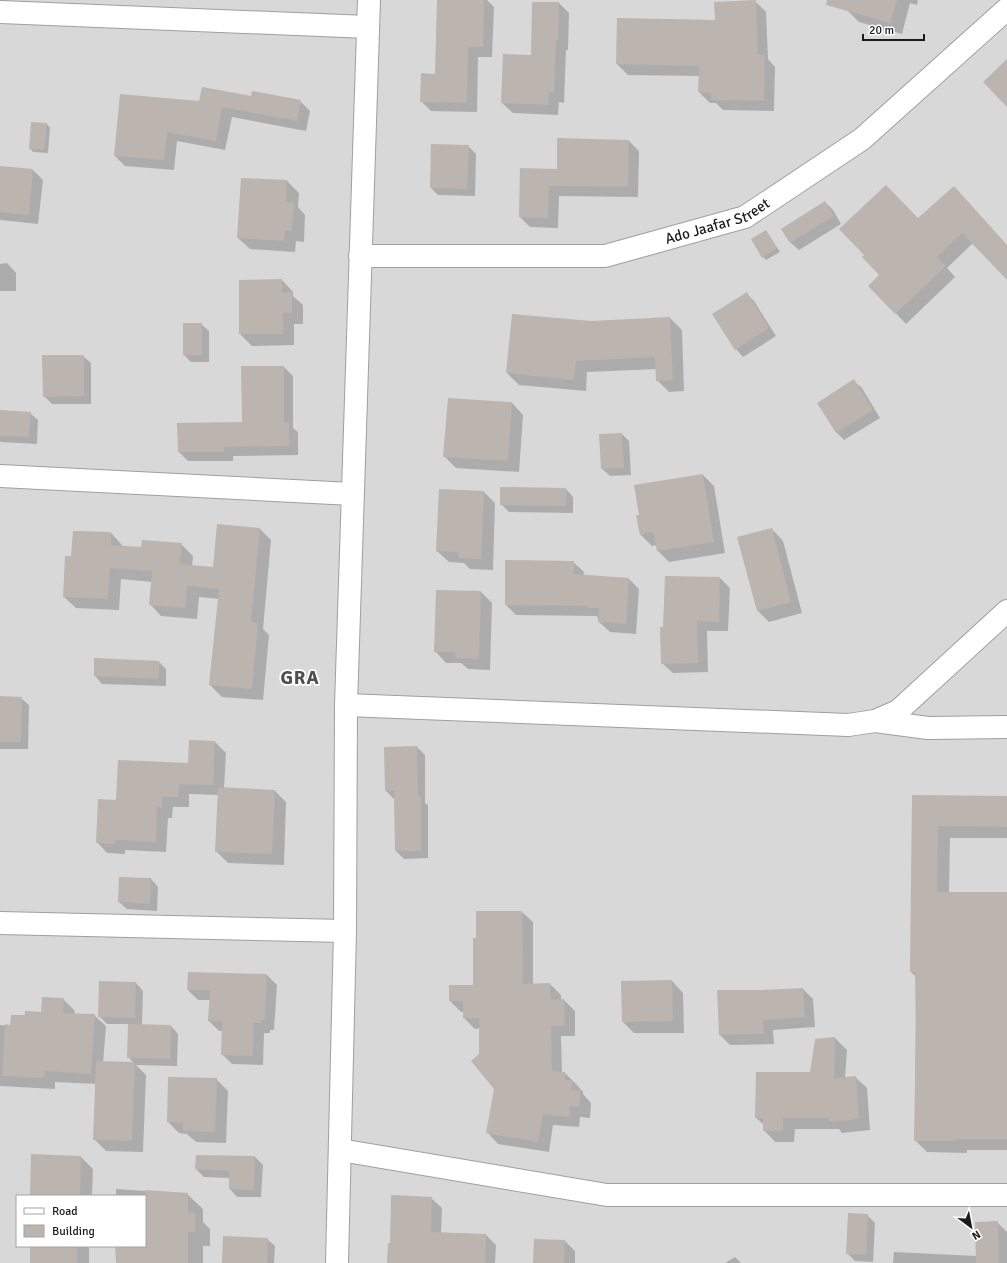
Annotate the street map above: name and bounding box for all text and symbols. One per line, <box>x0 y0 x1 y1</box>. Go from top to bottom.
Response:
scale bar <box>863 16 924 42</box>
text: 20 m <box>869 23 894 38</box>
street label: Ado Jaafar Street <box>663 194 773 248</box>
district label: GRA <box>280 666 320 690</box>
legend <box>16 1195 146 1247</box>
text: Road <box>52 1204 78 1219</box>
north arrow <box>951 1207 991 1247</box>
text: Building <box>52 1224 95 1239</box>
text: N <box>969 1228 983 1243</box>

